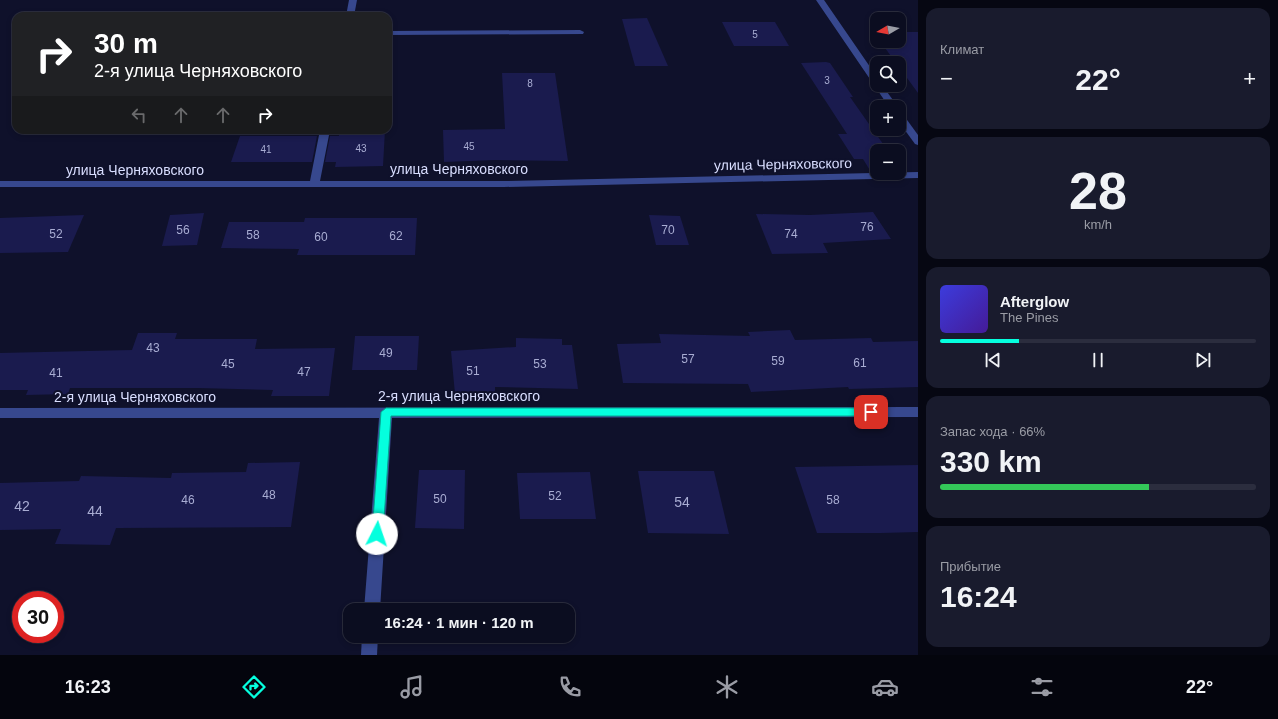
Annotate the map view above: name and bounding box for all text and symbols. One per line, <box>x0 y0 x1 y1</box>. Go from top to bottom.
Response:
north arrow <box>870 12 906 48</box>
map controls <box>870 12 906 180</box>
icon: right <box>28 28 80 80</box>
text: 30 m <box>94 28 158 59</box>
house number: 5 <box>752 29 758 40</box>
text: Климат <box>940 42 984 57</box>
button: search <box>870 56 906 92</box>
text: 2-я улица Черняховского <box>94 61 302 81</box>
text: 22° <box>1075 63 1121 96</box>
text: − <box>940 66 953 91</box>
text: + <box>1243 66 1256 91</box>
house number: 3 <box>824 75 830 86</box>
house number: 8 <box>527 78 533 89</box>
button: + <box>870 100 906 136</box>
icon: left <box>128 104 150 126</box>
icon: ahead <box>170 104 192 126</box>
icon: ahead <box>212 104 234 126</box>
icon: right <box>254 104 276 126</box>
house number: 45 <box>463 141 475 152</box>
house number: 43 <box>355 143 367 154</box>
house number: 41 <box>260 144 272 155</box>
button: − <box>870 144 906 180</box>
street label: улица Черняховского <box>714 155 852 173</box>
street label: улица Черняховского <box>390 161 528 177</box>
street label: улица Черняховского <box>66 162 204 178</box>
text: 28 <box>1069 162 1127 220</box>
text: km/h <box>1084 217 1112 232</box>
house number: 76 <box>860 220 874 234</box>
house number: 56 <box>176 223 190 237</box>
house number: 70 <box>661 223 675 237</box>
house number: 52 <box>49 227 63 241</box>
house number: 74 <box>784 227 798 241</box>
house number: 58 <box>246 228 260 242</box>
house number: 62 <box>389 229 403 243</box>
house number: 60 <box>314 230 328 244</box>
text: Afterglow <box>1000 293 1069 310</box>
text: The Pines <box>1000 310 1059 325</box>
house number: 43 <box>146 341 160 355</box>
house number: 49 <box>379 346 393 360</box>
icon: previous <box>982 349 1004 371</box>
icon: pause <box>1087 349 1109 371</box>
icon: next <box>1192 349 1214 371</box>
house number: 57 <box>681 352 695 366</box>
house number: 59 <box>771 354 785 368</box>
house number: 61 <box>853 356 867 370</box>
house number: 45 <box>221 357 235 371</box>
house number: 53 <box>533 357 547 371</box>
house number: 51 <box>466 364 480 378</box>
house number: 47 <box>297 365 311 379</box>
house number: 41 <box>49 366 63 380</box>
street label: 2-я улица Черняховского <box>378 388 540 404</box>
street label: 2-я улица Черняховского <box>54 389 216 405</box>
pin <box>854 395 888 429</box>
icon: arrive <box>860 401 882 423</box>
text: Запас хода · 66% <box>940 424 1045 439</box>
text: 330 km <box>940 445 1042 478</box>
house number: 48 <box>262 488 276 502</box>
house number: 52 <box>548 489 562 503</box>
house number: 50 <box>433 492 447 506</box>
house number: 46 <box>181 493 195 507</box>
house number: 58 <box>826 493 840 507</box>
house number: 54 <box>674 494 690 510</box>
house number: 42 <box>14 498 30 514</box>
house number: 44 <box>87 503 103 519</box>
position arrow <box>356 513 398 555</box>
text: Прибытие <box>940 559 1001 574</box>
text: 16:24 <box>940 580 1017 613</box>
speed limit sign: 30 <box>12 591 64 643</box>
text: 16:24 · 1 мин · 120 m <box>384 614 534 631</box>
icon: directions <box>240 673 268 701</box>
icon: music <box>398 673 426 701</box>
icon: phone <box>556 673 584 701</box>
icon: climate <box>713 673 741 701</box>
icon: car <box>871 673 899 701</box>
icon: filters <box>1028 673 1056 701</box>
text: 16:23 <box>65 677 111 697</box>
text: 22° <box>1186 677 1213 697</box>

